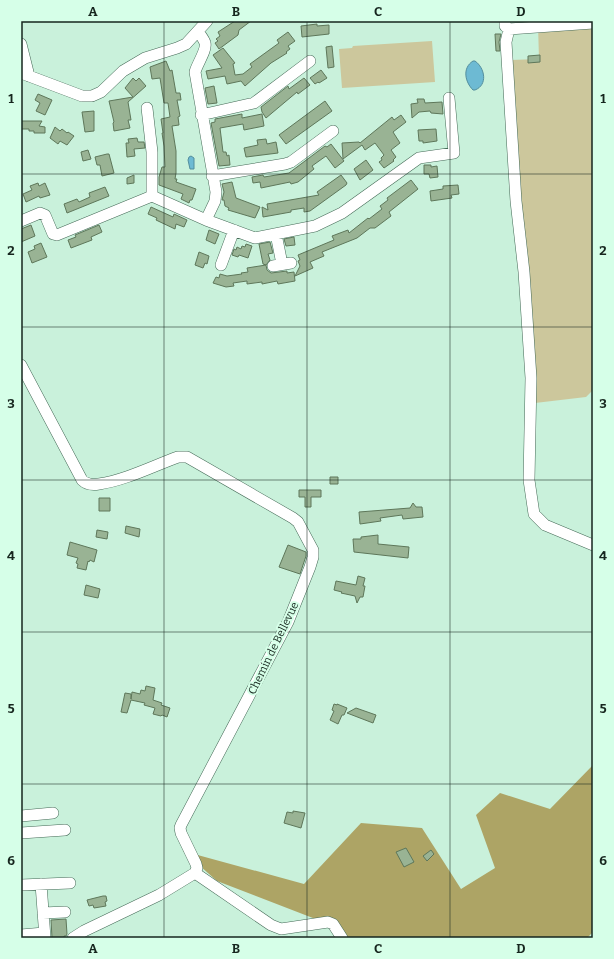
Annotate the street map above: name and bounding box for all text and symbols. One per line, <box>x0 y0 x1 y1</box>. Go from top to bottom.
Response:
text: A <box>88 4 98 19</box>
text: B <box>232 4 240 19</box>
text: C <box>374 4 382 19</box>
text: D <box>516 4 526 19</box>
text: 1 <box>8 91 14 106</box>
text: 1 <box>600 91 606 106</box>
text: 2 <box>7 243 15 258</box>
text: 2 <box>599 243 607 258</box>
text: 3 <box>7 396 15 411</box>
text: 3 <box>599 396 607 411</box>
text: 4 <box>7 548 15 563</box>
text: 4 <box>599 548 607 563</box>
street label: Chemin de Bellevue <box>245 600 301 697</box>
text: 5 <box>7 701 15 716</box>
text: 5 <box>599 701 607 716</box>
text: 6 <box>7 853 15 868</box>
text: 6 <box>599 853 607 868</box>
text: A <box>88 941 98 956</box>
text: B <box>232 941 240 956</box>
text: C <box>374 941 382 956</box>
text: D <box>516 941 526 956</box>

